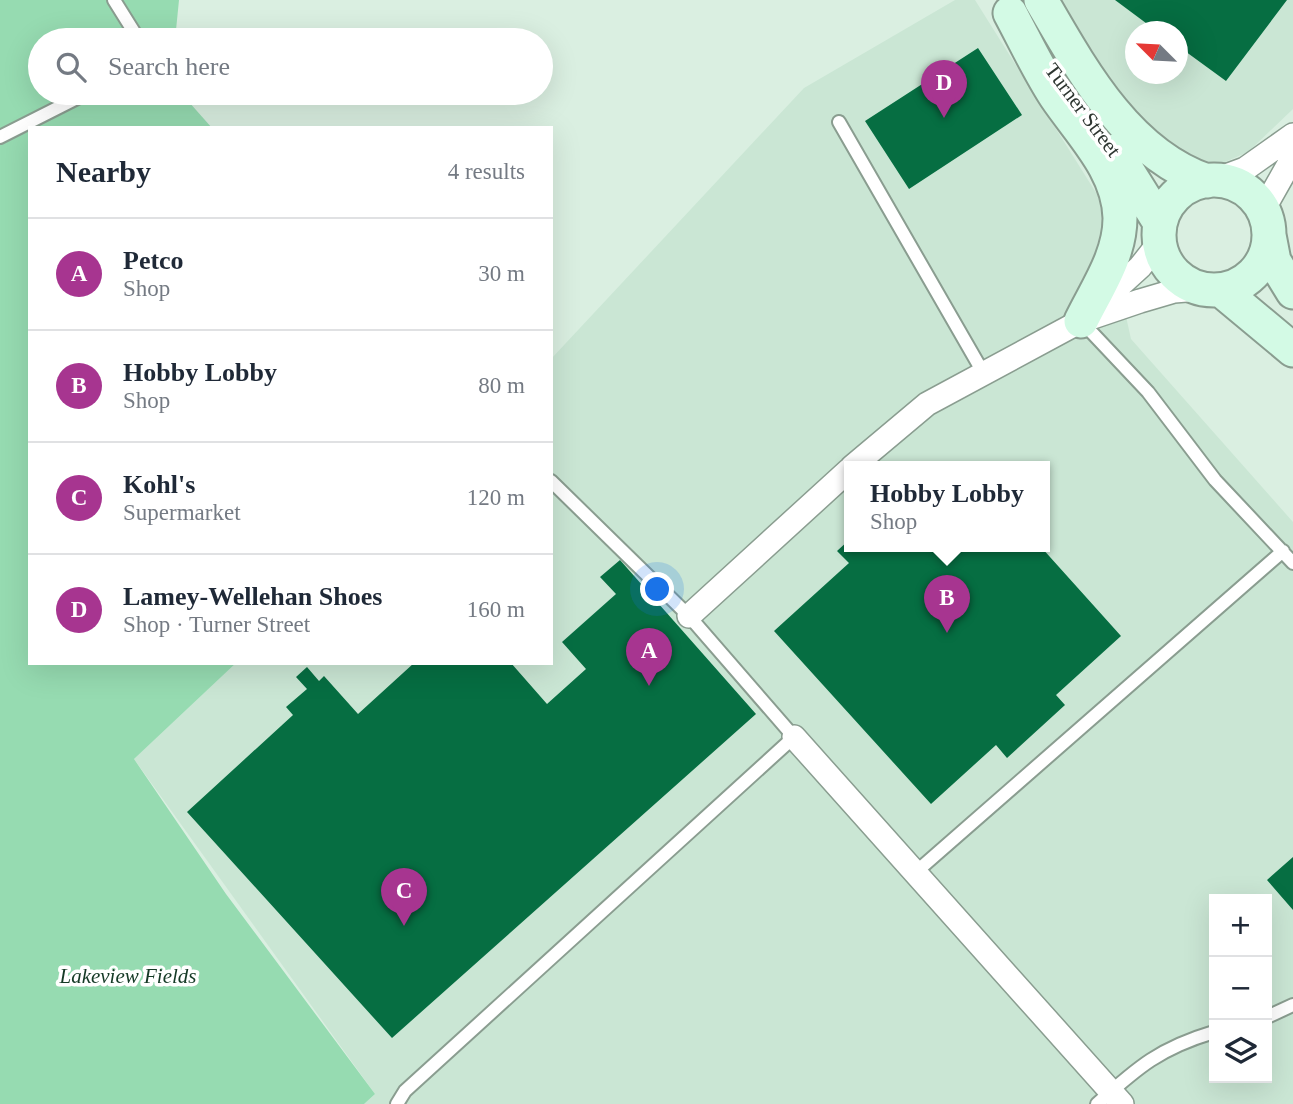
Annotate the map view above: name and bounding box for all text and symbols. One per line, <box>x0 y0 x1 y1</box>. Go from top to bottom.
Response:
north arrow <box>1125 21 1188 84</box>
search box <box>28 28 553 105</box>
icon: search <box>52 48 90 86</box>
text: Search here <box>108 52 230 81</box>
street label: Turner Street <box>1040 59 1126 162</box>
pin: D <box>921 60 967 118</box>
text: Nearby <box>56 155 151 188</box>
text: 4 results <box>448 159 525 184</box>
text: Petco <box>123 246 184 275</box>
text: A <box>71 261 87 286</box>
text: 30 m <box>478 261 525 286</box>
text: Shop <box>123 276 170 301</box>
text: Hobby Lobby <box>123 358 277 387</box>
text: B <box>71 373 87 398</box>
text: 80 m <box>478 373 525 398</box>
text: Shop <box>123 388 170 413</box>
popup <box>844 461 1050 552</box>
text: Kohl's <box>123 470 195 499</box>
text: Hobby Lobby <box>870 479 1024 508</box>
text: C <box>71 485 87 510</box>
text: 120 m <box>467 485 525 510</box>
text: Supermarket <box>123 500 241 525</box>
text: Shop <box>870 509 917 534</box>
your location <box>640 572 674 606</box>
pin: B <box>924 575 970 633</box>
text: Lamey-Wellehan Shoes <box>123 582 382 611</box>
text: D <box>71 597 87 622</box>
text: 160 m <box>467 597 525 622</box>
text: Shop · Turner Street <box>123 612 310 637</box>
pin: A <box>626 628 672 686</box>
pin: C <box>381 868 427 926</box>
map controls <box>1209 894 1272 1083</box>
button: + <box>1209 894 1272 957</box>
button: − <box>1209 957 1272 1020</box>
park label: Lakeview Fields <box>58 964 197 988</box>
button: layers <box>1209 1020 1272 1083</box>

